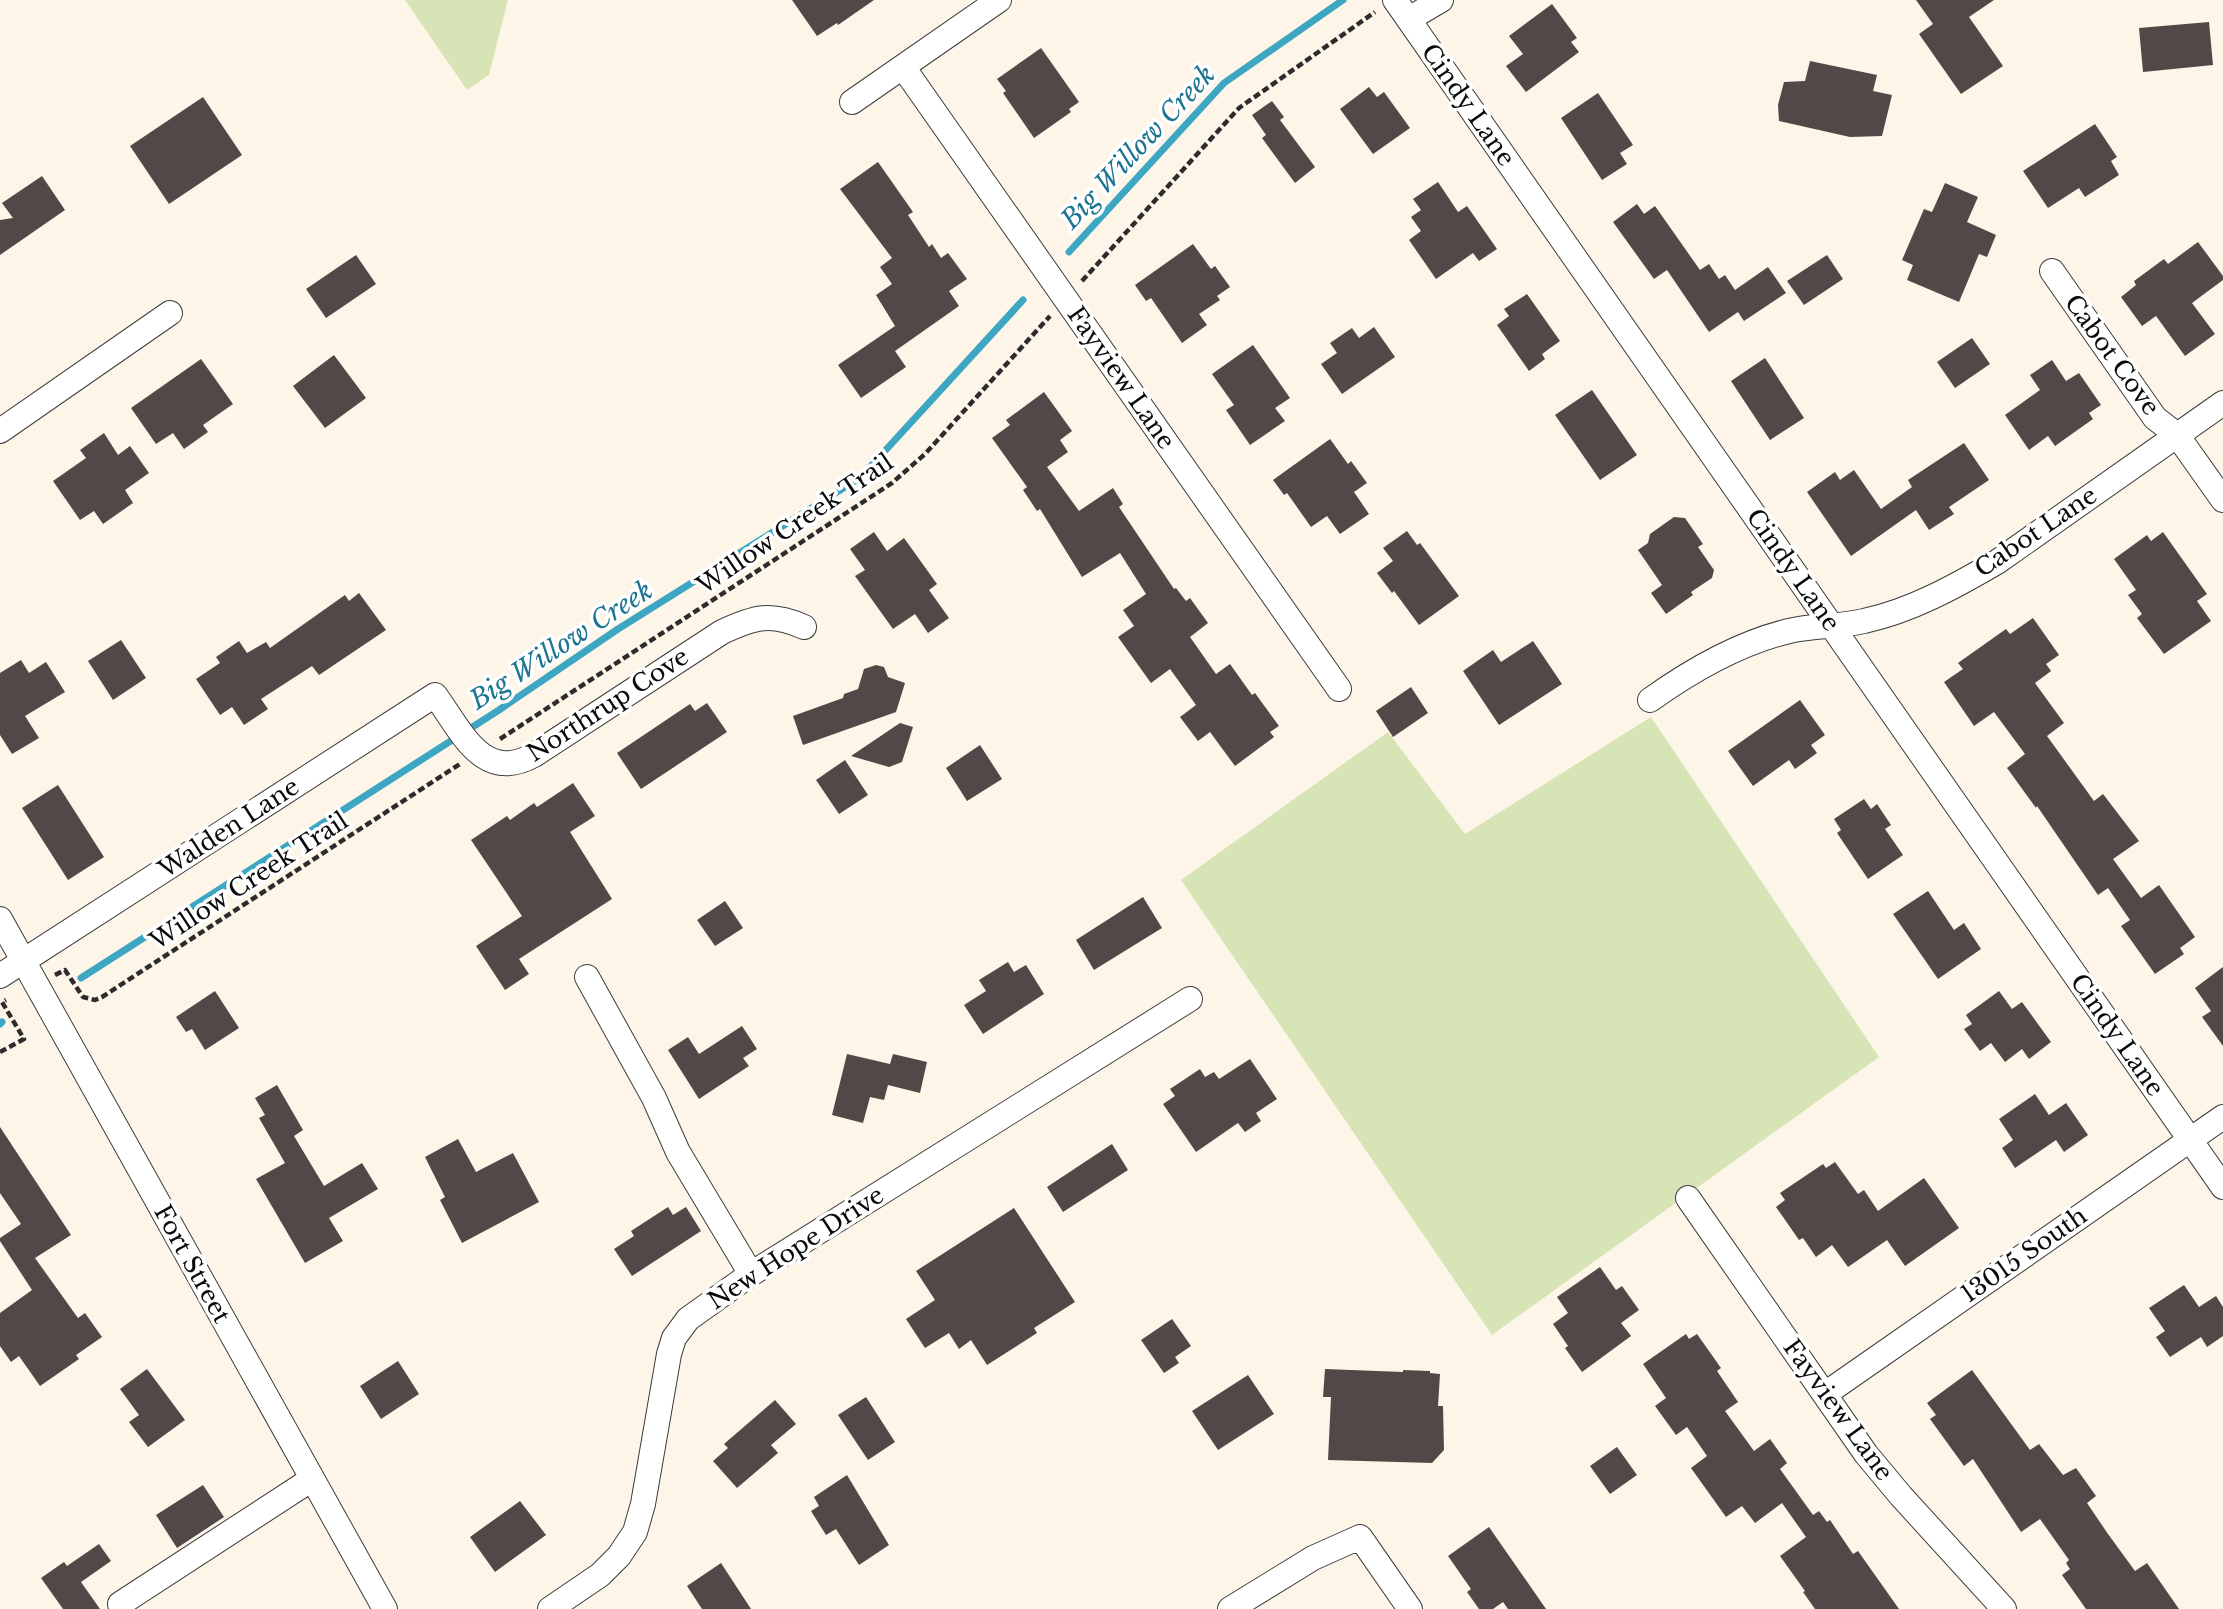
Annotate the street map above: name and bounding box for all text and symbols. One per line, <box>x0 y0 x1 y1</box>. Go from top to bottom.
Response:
street label: Cindy Lane <box>1416 38 1521 171</box>
water label: Big Willow Creek <box>1053 59 1222 236</box>
street label: Cabot Cove <box>2059 289 2166 421</box>
street label: Fayview Lane <box>1062 301 1181 455</box>
street label: Willow Creek Trail <box>690 447 899 601</box>
street label: Cabot Lane <box>1969 480 2102 583</box>
street label: Cindy Lane <box>1741 503 1846 636</box>
water label: Big Willow Creek <box>463 574 658 717</box>
street label: Northrup Cove <box>522 642 694 768</box>
street label: Walden Lane <box>152 771 304 884</box>
street label: Willow Creek Trail <box>143 806 353 956</box>
street label: Cindy Lane <box>2065 968 2170 1101</box>
street label: New Hope Drive <box>702 1180 889 1315</box>
street label: Fort Street <box>148 1200 237 1328</box>
street label: 13015 South <box>1955 1201 2092 1309</box>
street label: Fayview Lane <box>1778 1334 1899 1486</box>

